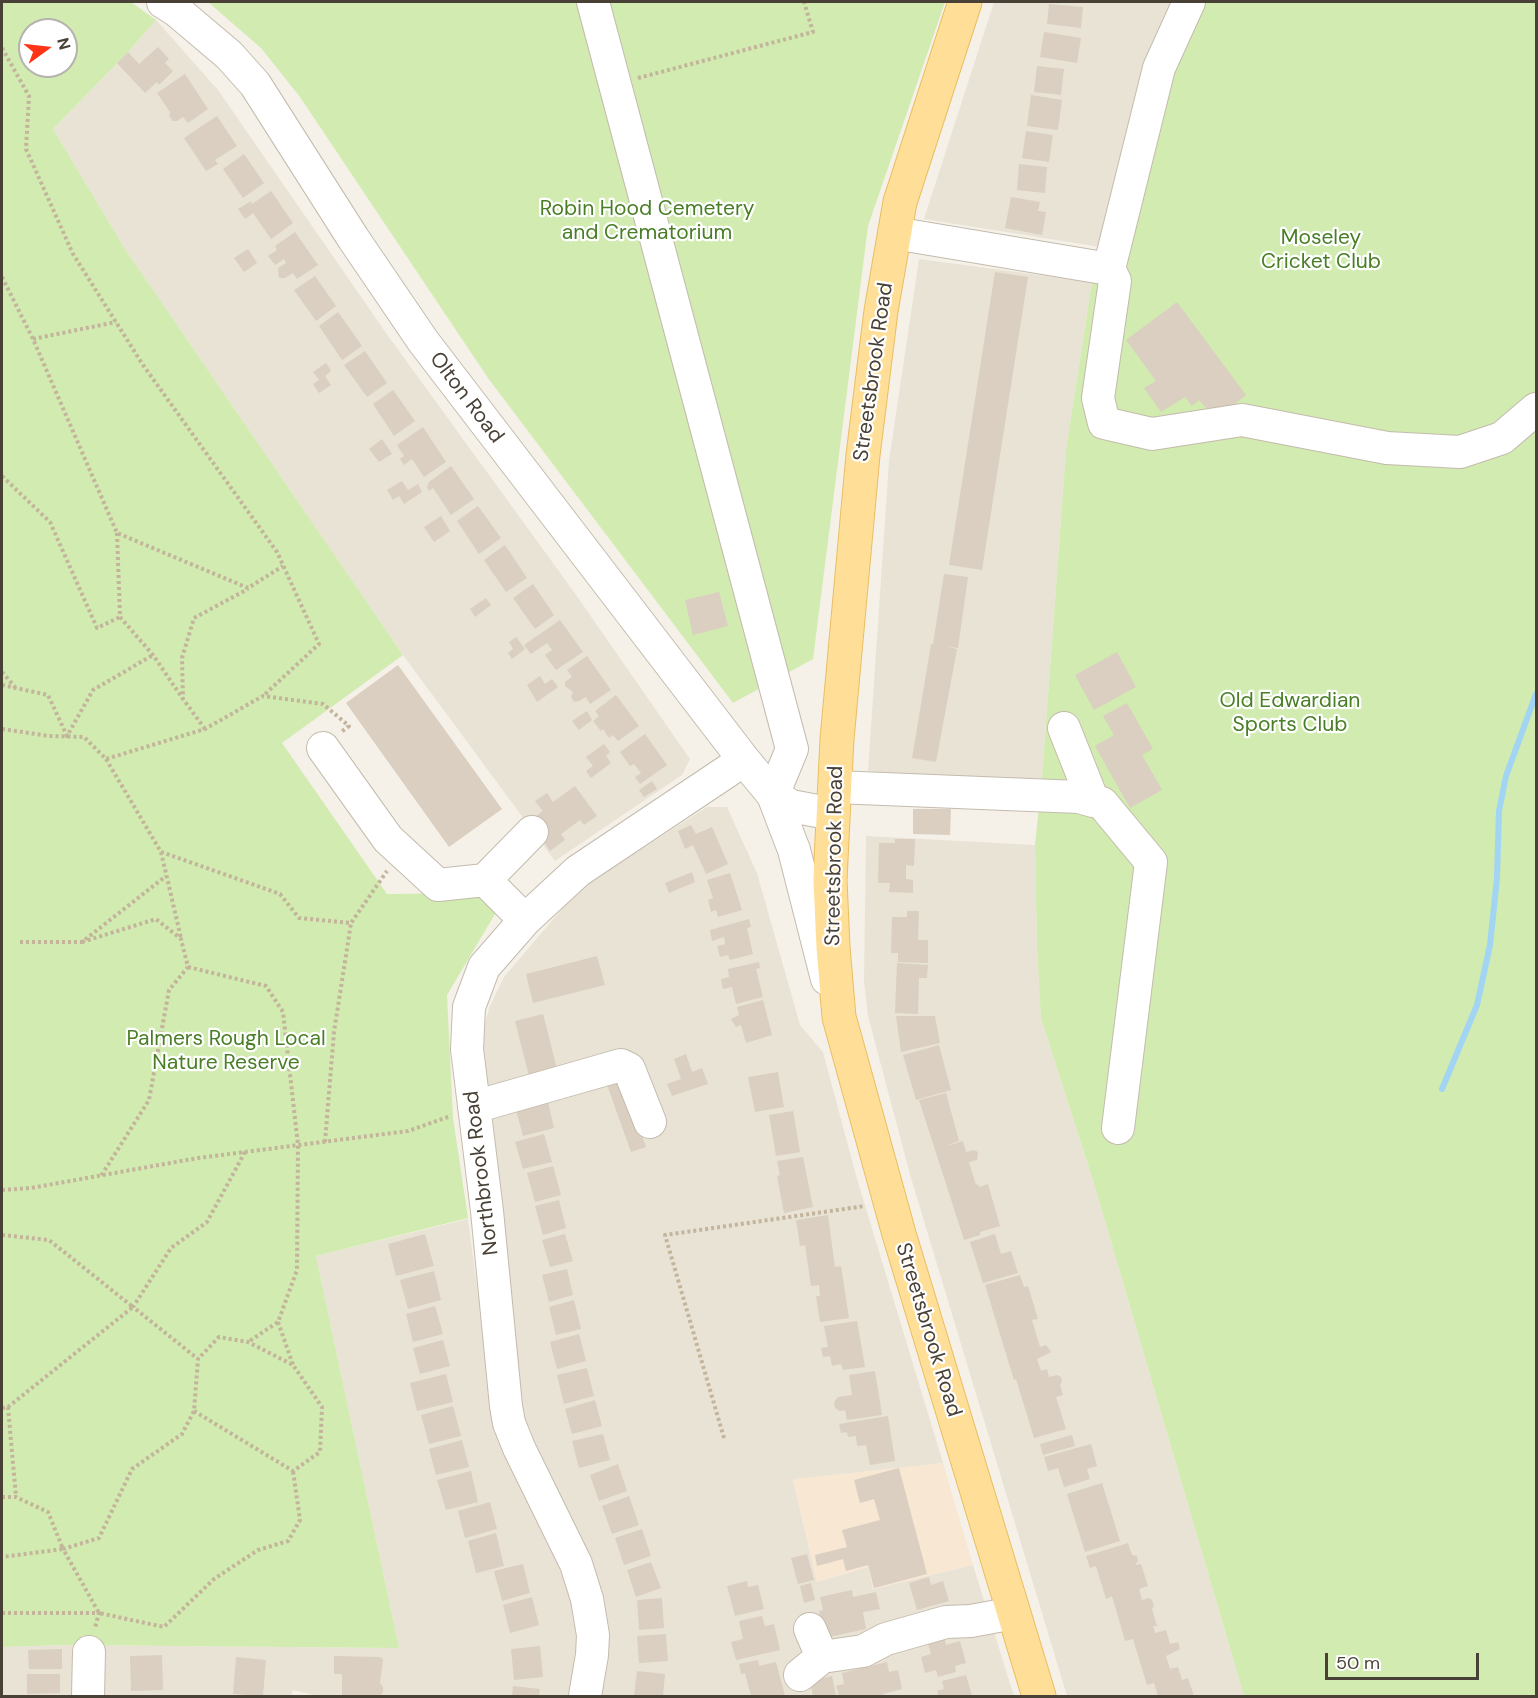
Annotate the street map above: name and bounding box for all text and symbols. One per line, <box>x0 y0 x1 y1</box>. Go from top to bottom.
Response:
north arrow <box>18 18 78 78</box>
text: N <box>52 35 76 52</box>
park label: Robin Hood Cemetery and Crematorium <box>540 196 754 246</box>
park label: Moseley Cricket Club <box>1261 225 1381 275</box>
street label: Streetsbrook Road <box>849 281 899 463</box>
street label: Olton Road <box>423 347 509 449</box>
park label: Old Edwardian Sports Club <box>1220 688 1360 738</box>
street label: Streetsbrook Road <box>821 766 849 946</box>
park label: Palmers Rough Local Nature Reserve <box>126 1026 326 1076</box>
street label: Northbrook Road <box>459 1089 505 1257</box>
street label: Streetsbrook Road <box>890 1240 966 1420</box>
scale bar <box>1328 1641 1482 1679</box>
text: 50 m <box>1336 1651 1380 1675</box>

